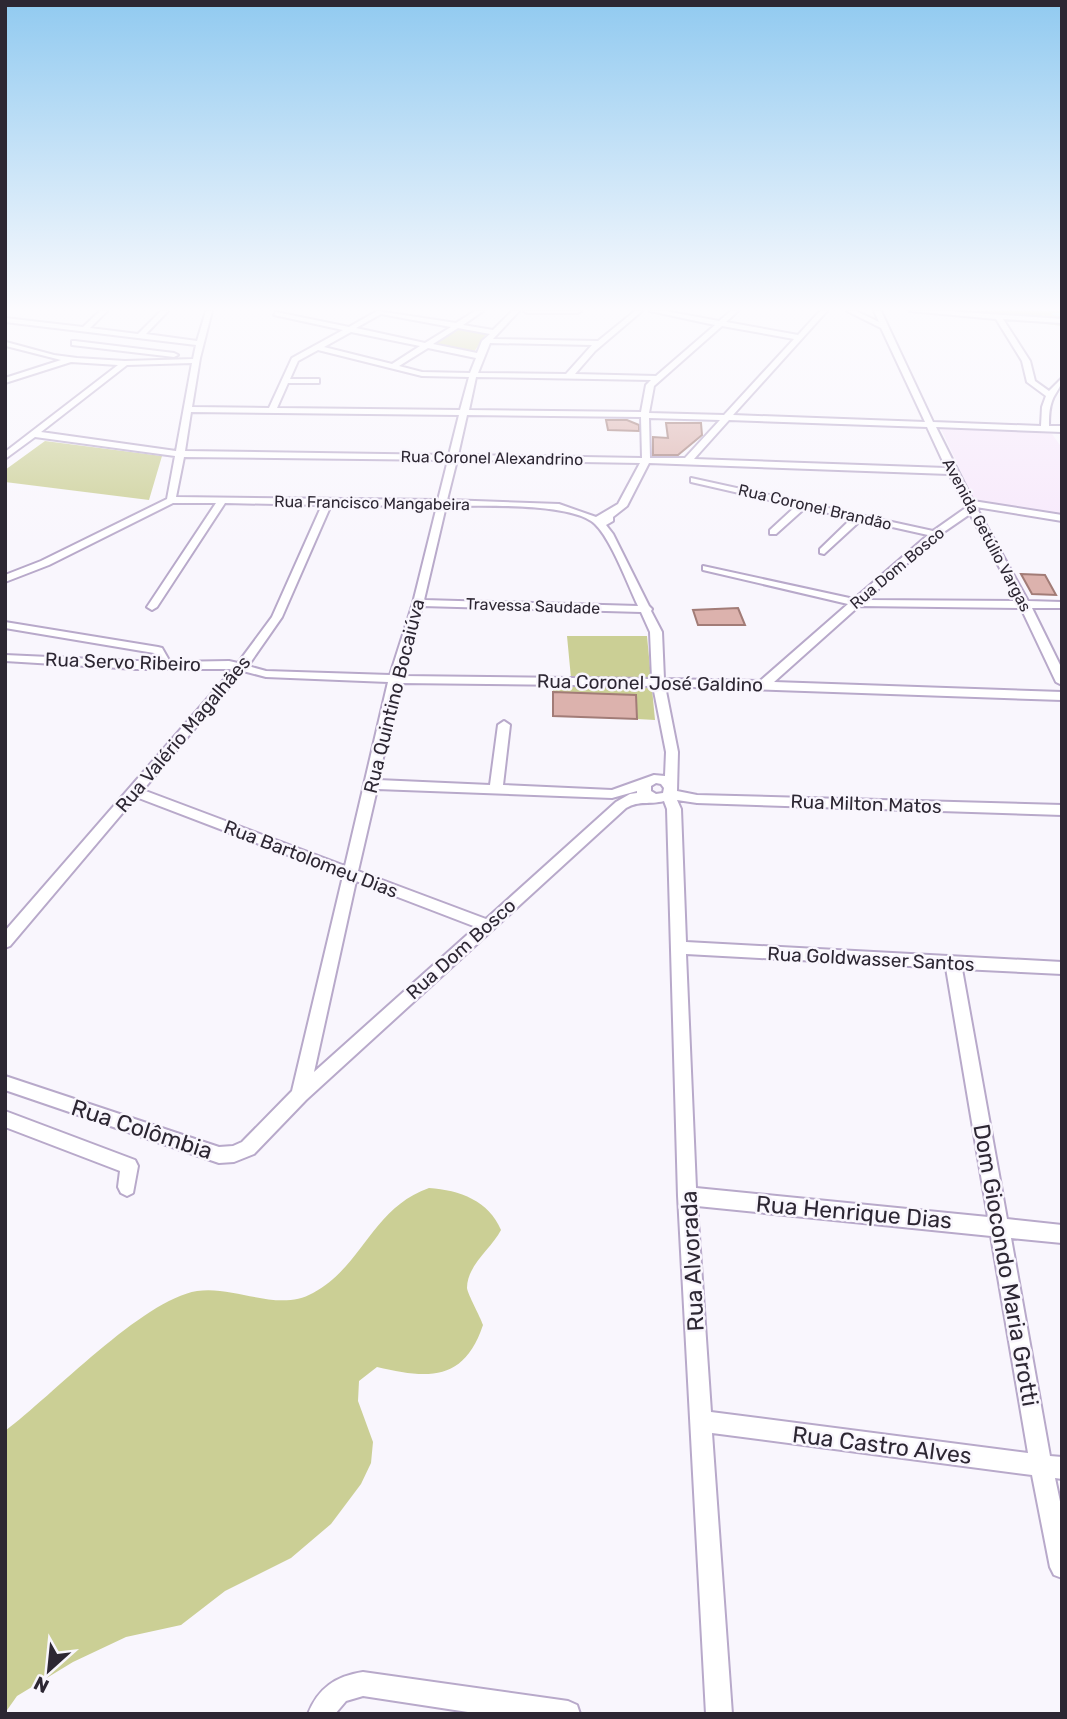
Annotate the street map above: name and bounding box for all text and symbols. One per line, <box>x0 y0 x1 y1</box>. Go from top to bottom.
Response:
street label: Rua Coronel Alexandrino <box>401 447 583 469</box>
street label: Avenida Getúlio Vargas <box>939 455 1035 615</box>
street label: Rua Coronel Brandão <box>736 480 894 534</box>
street label: Rua Francisco Mangabeira <box>274 492 470 514</box>
street label: Rua Dom Bosco <box>846 523 948 613</box>
street label: Travessa Saudade <box>465 594 601 618</box>
street label: Rua Quintino Bocaiúva <box>359 596 429 796</box>
street label: Rua Servo Ribeiro <box>45 648 201 676</box>
street label: Rua Valério Magalhães <box>111 651 255 817</box>
street label: Rua Coronel José Galdino <box>537 670 763 696</box>
street label: Rua Milton Matos <box>790 790 942 818</box>
street label: Rua Bartolomeu Dias <box>221 815 401 903</box>
street label: Rua Dom Bosco <box>402 894 520 1004</box>
street label: Rua Goldwasser Santos <box>767 942 975 976</box>
street label: Rua Colômbia <box>68 1093 216 1165</box>
street label: Dom Giocondo Maria Grotti <box>967 1122 1045 1408</box>
street label: Rua Henrique Dias <box>755 1189 953 1235</box>
street label: Rua Alvorada <box>674 1190 710 1332</box>
street label: Rua Castro Alves <box>791 1420 973 1470</box>
north arrow <box>14 1635 84 1705</box>
text: N <box>30 1671 53 1698</box>

